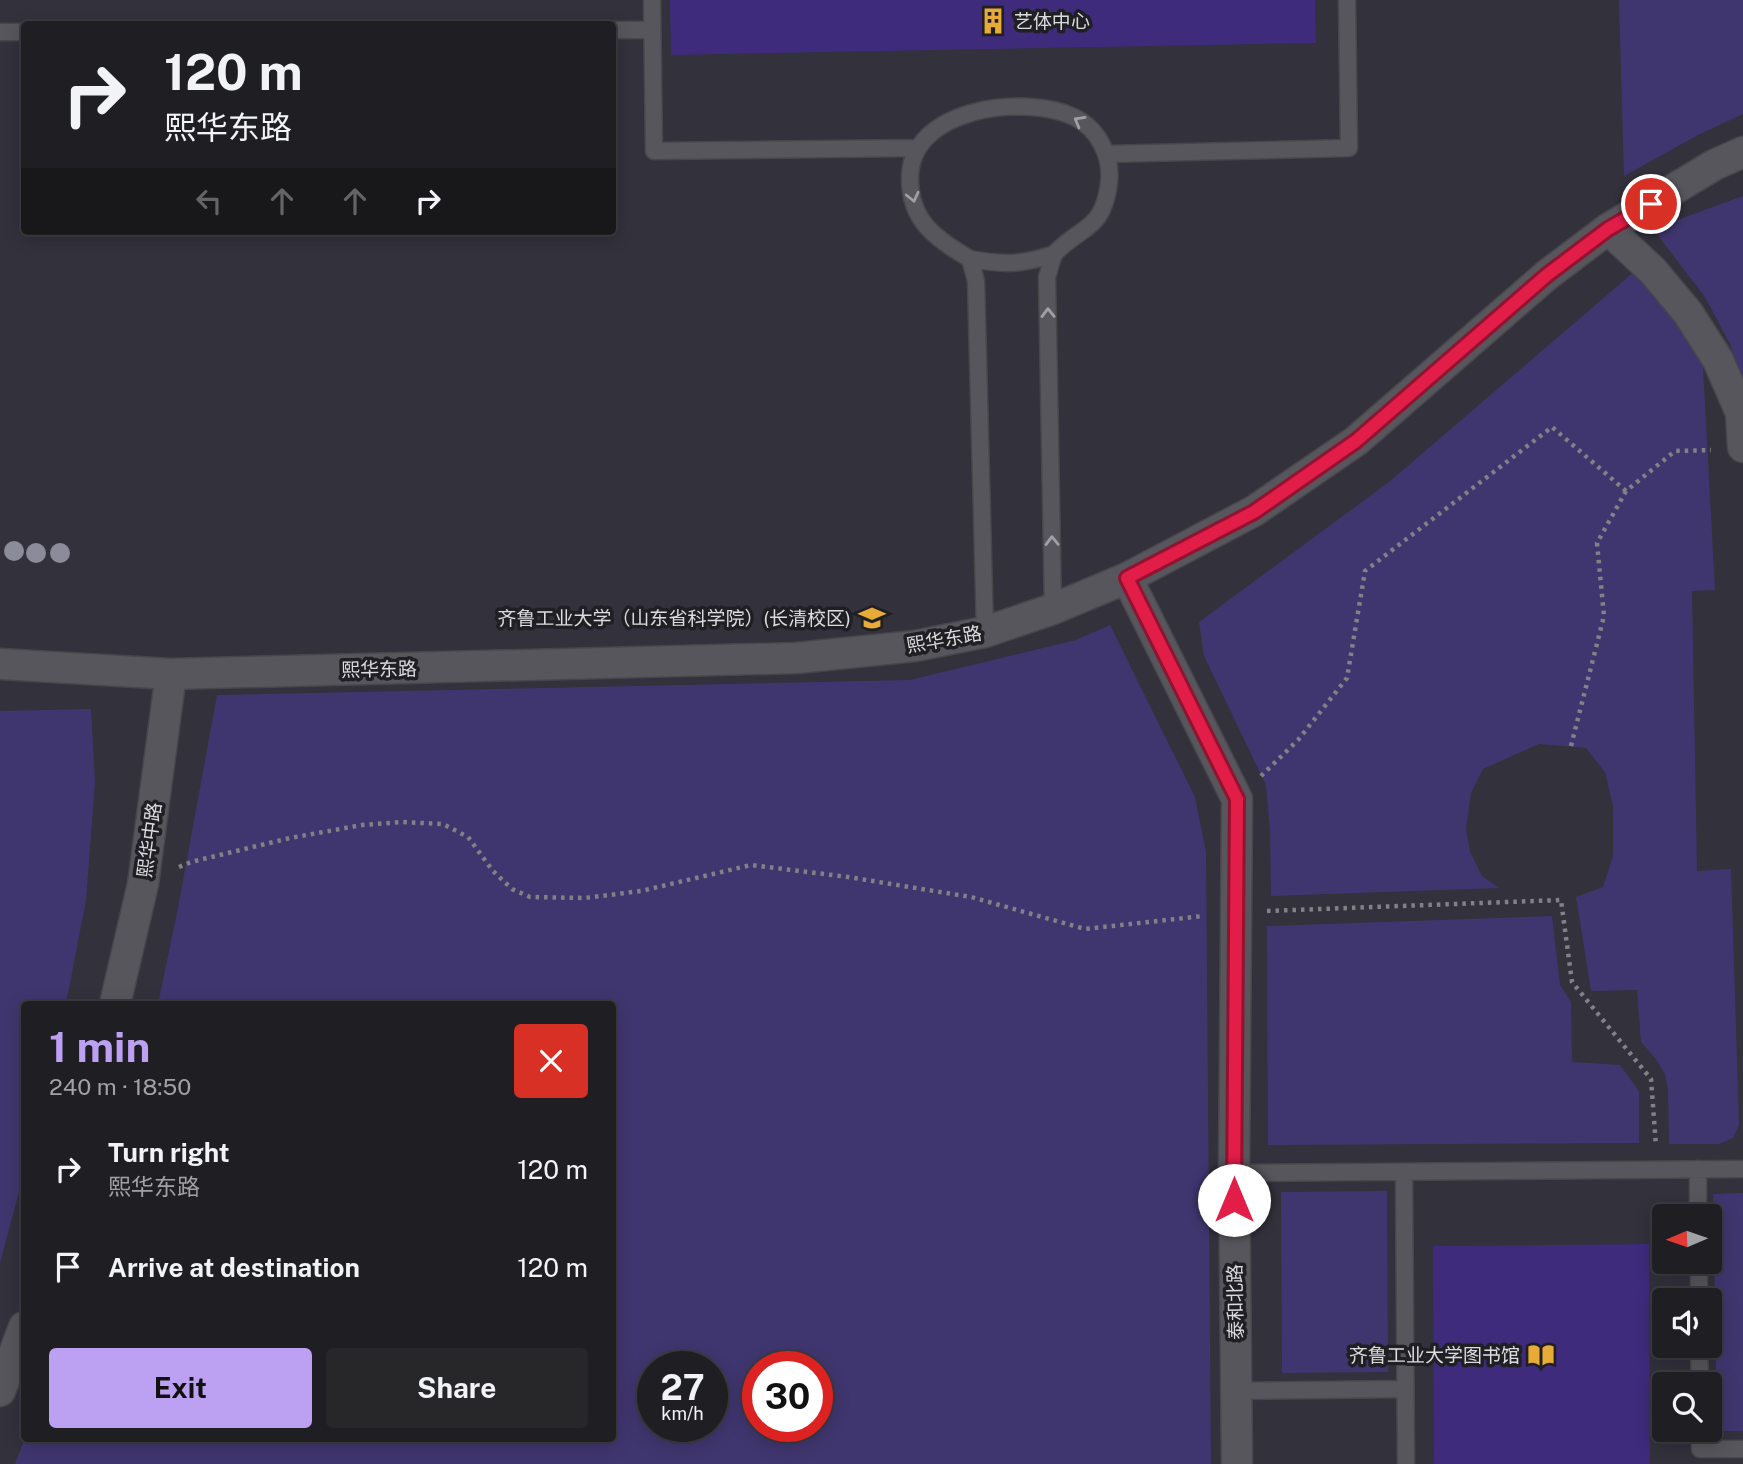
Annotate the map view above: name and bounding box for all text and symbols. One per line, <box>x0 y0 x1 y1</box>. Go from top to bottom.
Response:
building icon: 艺体中心 <box>978 6 1008 36</box>
place label: 艺体中心 <box>1014 10 1090 32</box>
text: 120 m <box>164 43 303 101</box>
icon: right <box>49 49 140 140</box>
text: 熙华东路 <box>164 109 292 146</box>
one-way arrow <box>1074 117 1087 130</box>
pin <box>1621 174 1681 234</box>
icon: left <box>190 182 228 220</box>
icon: ahead <box>263 182 301 220</box>
icon: ahead <box>336 182 374 220</box>
icon: right <box>409 182 447 220</box>
icon: arrive <box>1632 185 1670 223</box>
one-way arrow <box>905 190 919 202</box>
one-way arrow <box>1040 307 1056 318</box>
one-way arrow <box>1044 535 1060 545</box>
school or university icon: 齐鲁工业大学（山东省科学院）(长清校区) <box>857 603 887 633</box>
place label: 齐鲁工业大学（山东省科学院）(长清校区) <box>497 607 851 629</box>
street label: 熙华东路 <box>905 622 983 656</box>
street label: 熙华东路 <box>341 657 417 681</box>
street label: 熙华中路 <box>133 801 165 879</box>
text: 1 min <box>49 1022 150 1071</box>
button: close <box>514 1024 588 1098</box>
text: 240 m · 18:50 <box>49 1073 191 1100</box>
text: Turn right <box>108 1137 230 1168</box>
icon: right <box>49 1150 87 1188</box>
text: 120 m <box>517 1154 588 1185</box>
position arrow <box>1197 1163 1271 1237</box>
text: 熙华东路 <box>108 1173 200 1200</box>
north arrow <box>1652 1204 1722 1274</box>
map controls <box>1652 1204 1722 1442</box>
icon: arrive <box>49 1248 87 1286</box>
text: Arrive at destination <box>108 1252 360 1283</box>
text: 120 m <box>517 1252 588 1283</box>
street label: 泰和北路 <box>1223 1264 1247 1340</box>
button: sound <box>1652 1288 1722 1358</box>
library icon: 齐鲁工业大学图书馆 <box>1526 1340 1556 1370</box>
place label: 齐鲁工业大学图书馆 <box>1349 1344 1520 1366</box>
button: Exit <box>49 1348 312 1428</box>
button: Share <box>326 1348 588 1428</box>
speed limit sign: 30 <box>742 1351 833 1442</box>
text: 27 <box>660 1367 705 1408</box>
button: search <box>1652 1372 1722 1442</box>
text: km/h <box>661 1403 704 1424</box>

